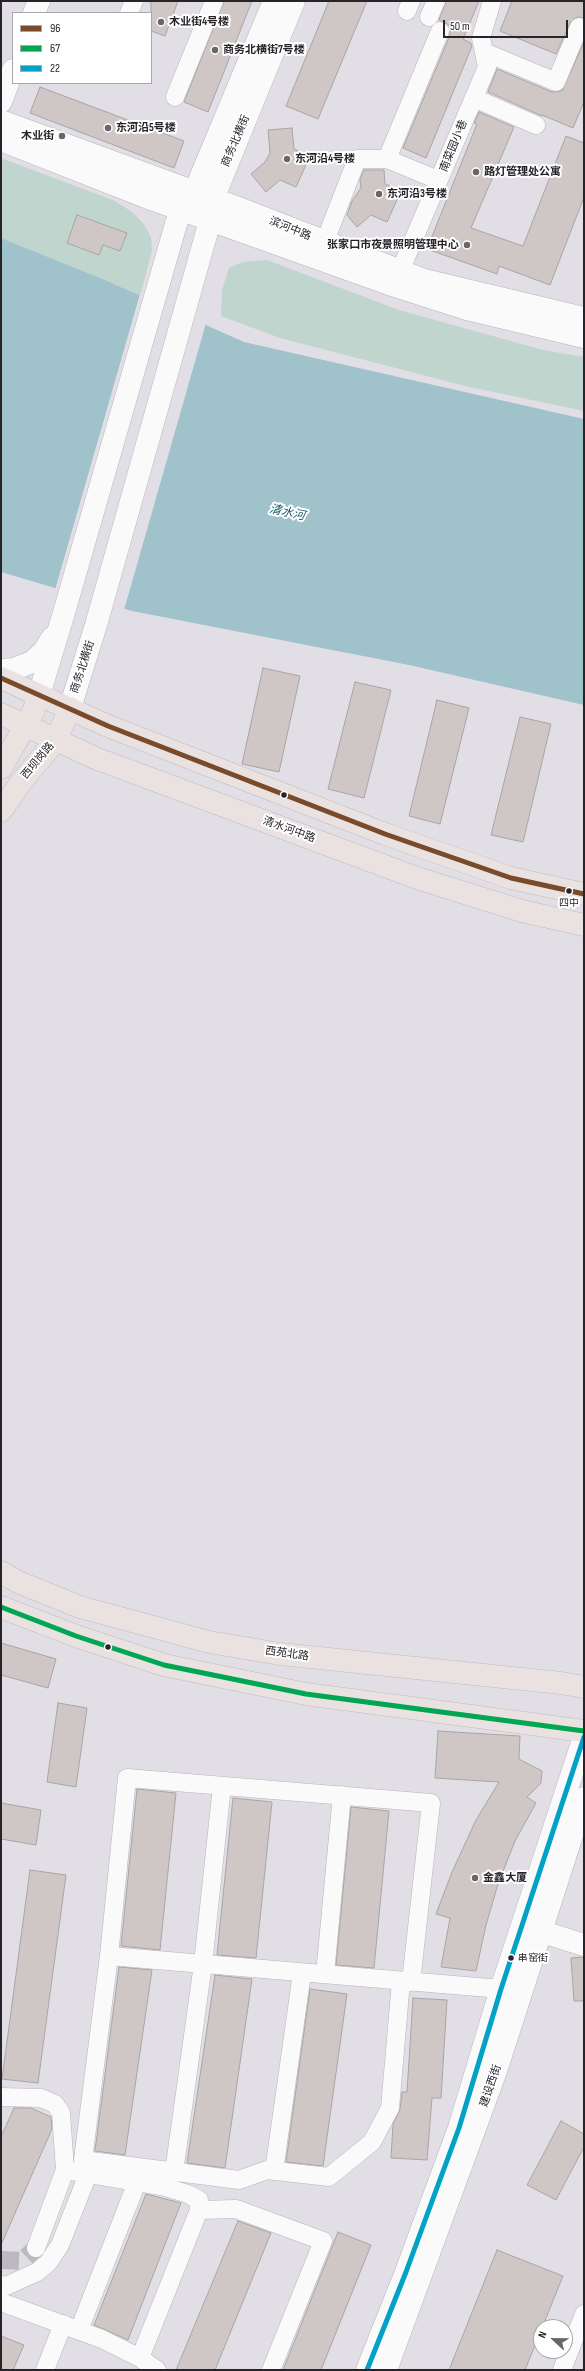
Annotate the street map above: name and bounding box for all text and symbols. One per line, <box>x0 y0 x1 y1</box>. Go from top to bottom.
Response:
legend <box>12 12 152 84</box>
scale bar <box>445 12 570 38</box>
place label: 木业街4号楼 <box>169 15 229 29</box>
marker: 木业街4号楼 <box>156 17 166 27</box>
text: 50 m <box>450 19 470 34</box>
text: 96 <box>50 21 61 36</box>
text: 67 <box>50 41 60 56</box>
place label: 商务北横街7号楼 <box>223 43 305 57</box>
marker: 商务北横街7号楼 <box>210 45 220 55</box>
text: 22 <box>50 61 60 76</box>
street label: 商务北横街 <box>219 113 253 169</box>
street label: 南菜园小巷 <box>438 118 470 174</box>
place label: 东河沿5号楼 <box>116 121 176 135</box>
marker: 东河沿5号楼 <box>103 123 113 133</box>
place label: 木业街 <box>21 129 54 143</box>
marker: 木业街 <box>57 131 67 141</box>
place label: 东河沿4号楼 <box>295 152 355 166</box>
marker: 东河沿4号楼 <box>282 154 292 164</box>
place label: 路灯管理处公寓 <box>484 165 561 179</box>
marker: 路灯管理处公寓 <box>471 167 481 177</box>
place label: 东河沿3号楼 <box>387 187 447 201</box>
marker: 东河沿3号楼 <box>374 189 384 199</box>
street label: 滨河中路 <box>267 215 313 243</box>
place label: 张家口市夜景照明管理中心 <box>327 238 459 252</box>
marker: 张家口市夜景照明管理中心 <box>462 240 472 250</box>
water label: 清水河 <box>268 502 306 524</box>
street label: 商务北横街 <box>68 639 98 695</box>
street label: 西坝岗路 <box>19 740 57 782</box>
unlabelled marker <box>279 790 289 800</box>
street label: 清水河中路 <box>261 814 317 846</box>
marker: 四中 <box>564 886 574 896</box>
place label: 四中 <box>559 897 579 909</box>
unlabelled marker <box>103 1642 113 1652</box>
street label: 西苑北路 <box>264 1644 310 1664</box>
place label: 金鑫大厦 <box>483 1871 527 1885</box>
marker: 金鑫大厦 <box>470 1873 480 1883</box>
place label: 串窑街 <box>518 1952 548 1964</box>
marker: 串窑街 <box>506 1953 516 1963</box>
street label: 建设西街 <box>478 2063 504 2109</box>
north arrow <box>533 2319 573 2359</box>
text: N <box>535 2330 549 2340</box>

